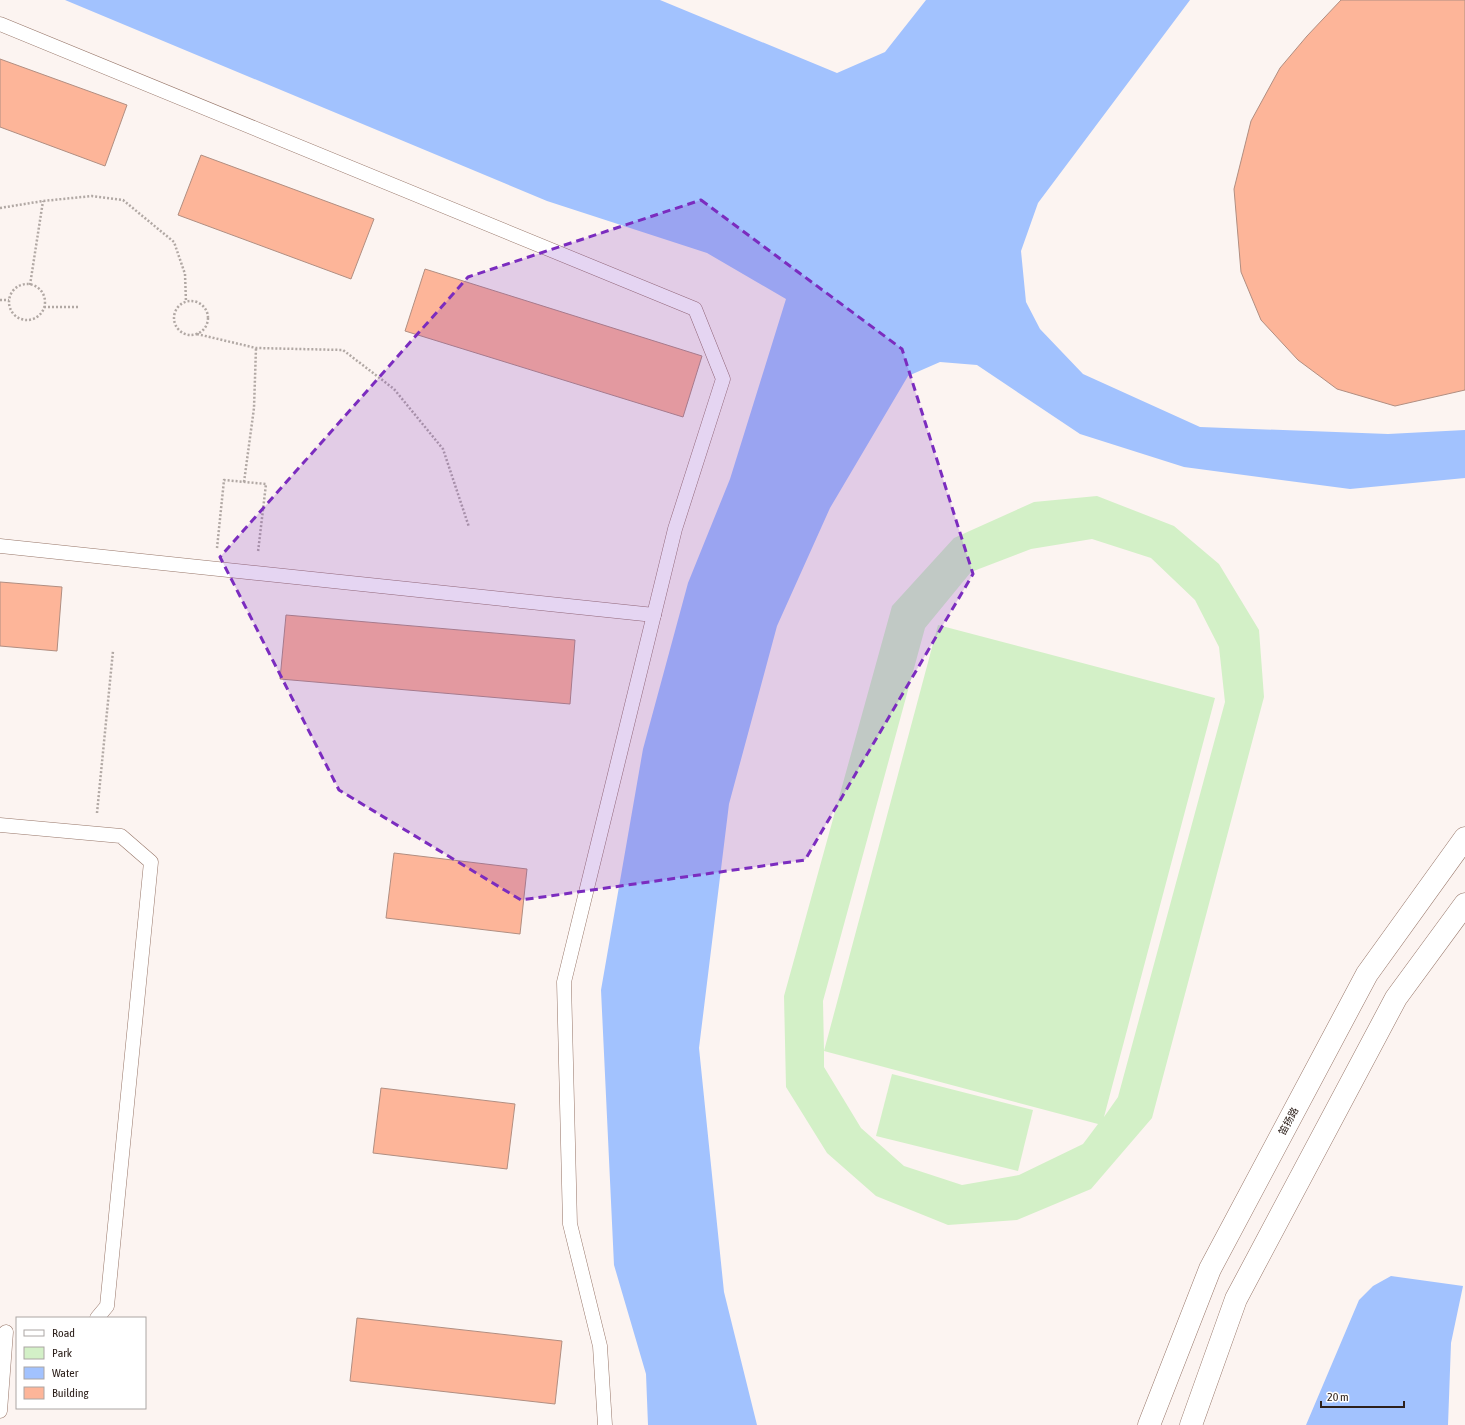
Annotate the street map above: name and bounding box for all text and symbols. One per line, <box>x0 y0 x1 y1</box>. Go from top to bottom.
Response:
street label: 笛扬路 <box>1277 1105 1300 1137</box>
legend <box>16 1317 146 1409</box>
text: Road <box>52 1326 75 1340</box>
text: Park <box>52 1346 73 1360</box>
text: Water <box>52 1366 79 1380</box>
scale bar <box>1321 1383 1404 1409</box>
text: Building <box>52 1386 90 1400</box>
text: 20 m <box>1327 1390 1349 1404</box>

